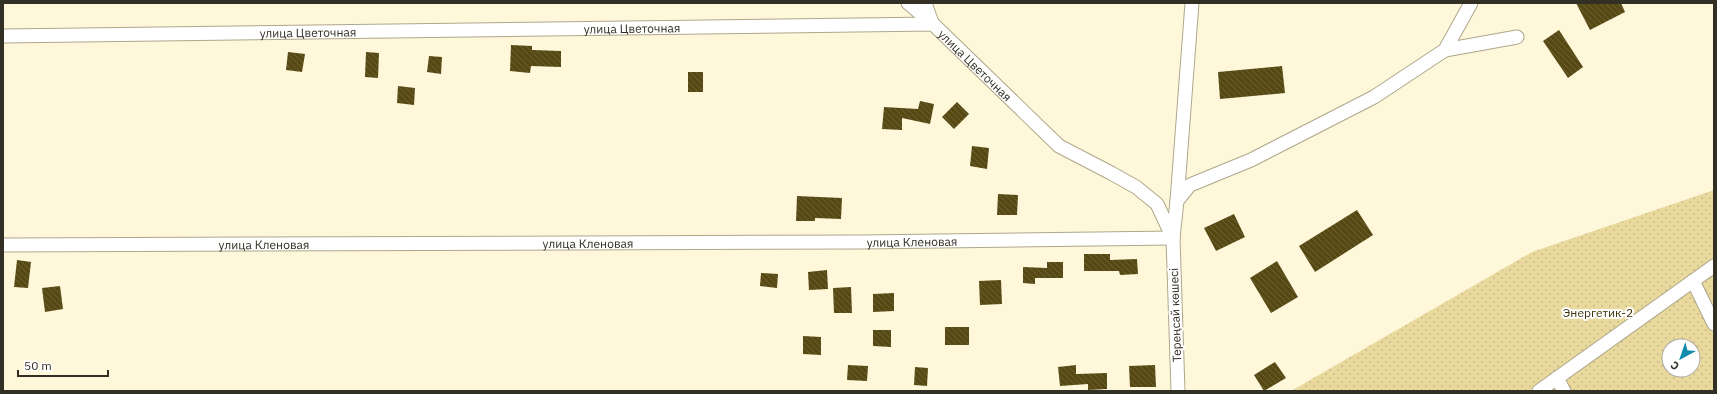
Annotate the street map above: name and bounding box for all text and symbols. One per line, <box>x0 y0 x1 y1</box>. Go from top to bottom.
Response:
street label: улица Цветочная <box>584 20 680 36</box>
street label: улица Цветочная <box>260 24 356 40</box>
street label: улица Цветочная <box>935 26 1015 104</box>
street label: улица Кленовая <box>867 233 957 249</box>
street label: улица Кленовая <box>543 235 633 251</box>
street label: улица Кленовая <box>219 236 309 252</box>
street label: Тереңсай көшесі <box>1166 268 1184 362</box>
park label: Энергетик-2 <box>1563 305 1633 320</box>
north arrow <box>1661 338 1701 378</box>
scale bar <box>18 352 108 378</box>
text: 50 m <box>24 358 52 373</box>
text: С <box>1667 358 1682 373</box>

